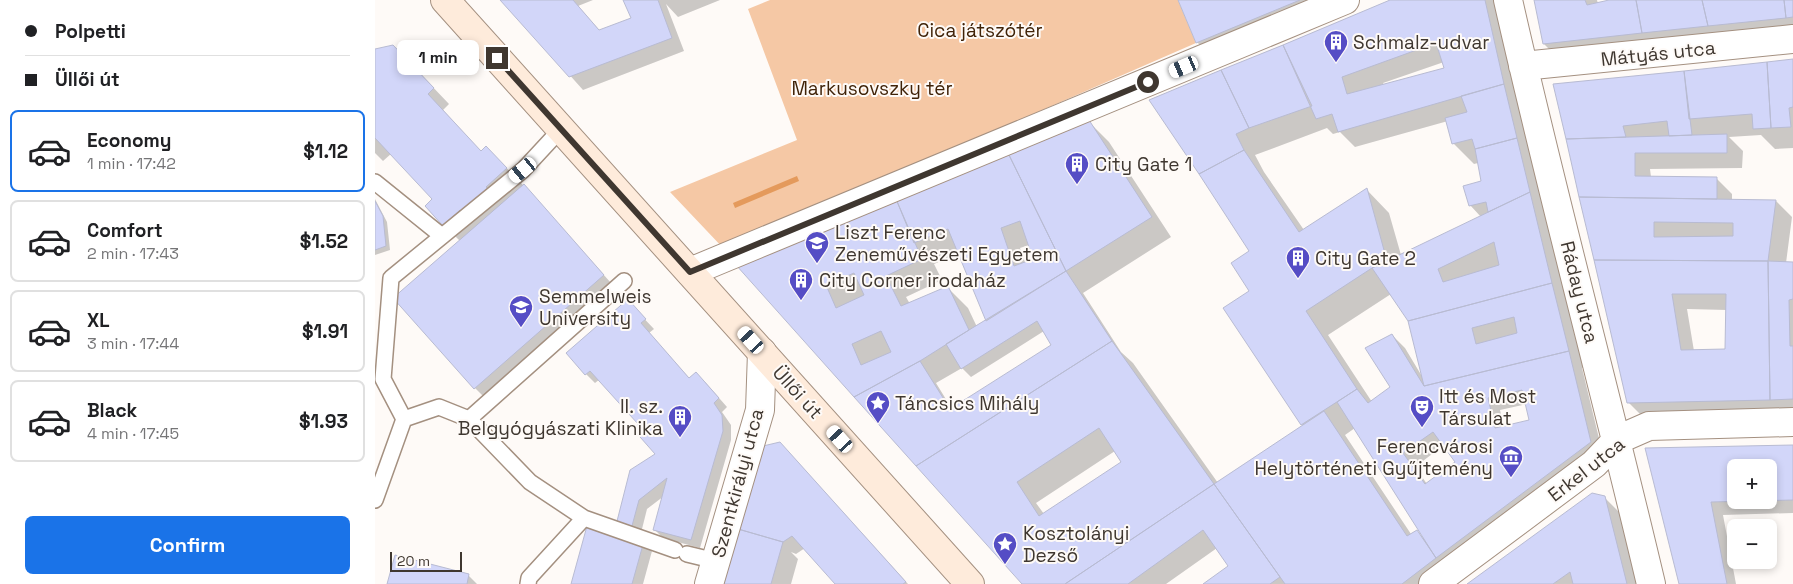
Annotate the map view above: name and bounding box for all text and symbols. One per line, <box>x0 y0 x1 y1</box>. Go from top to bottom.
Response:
park label: Cica játszótér <box>917 18 1043 43</box>
text: Polpetti <box>55 19 126 44</box>
building icon: Schmalz-udvar <box>1323 29 1349 63</box>
place label: Schmalz-udvar <box>1353 30 1490 55</box>
street label: Mátyás utca <box>1599 35 1717 72</box>
callout: 1 min <box>397 40 479 76</box>
text: 1 min <box>418 47 458 68</box>
route end <box>486 47 508 69</box>
car <box>1167 54 1200 80</box>
text: Üllői út <box>55 67 120 92</box>
route start <box>1137 71 1159 93</box>
park label: Markusovszky tér <box>791 76 953 101</box>
text: Economy <box>87 128 171 153</box>
icon: car <box>27 129 72 174</box>
text: $1.12 <box>303 139 348 164</box>
building icon: City Gate 1 <box>1064 151 1090 185</box>
place label: City Gate 1 <box>1095 152 1192 177</box>
text: 1 min · 17:42 <box>87 153 176 174</box>
car <box>506 155 539 185</box>
text: Comfort <box>87 218 163 243</box>
icon: car <box>27 219 72 264</box>
place label: Liszt Ferenc Zeneművészeti Egyetem <box>835 220 1059 267</box>
text: $1.52 <box>300 229 348 254</box>
school or university icon: Liszt Ferenc Zeneművészeti Egyetem <box>804 230 830 264</box>
street label: Ráday utca <box>1555 238 1604 346</box>
text: 2 min · 17:43 <box>87 243 179 264</box>
building icon: City Gate 2 <box>1285 245 1311 279</box>
place label: City Gate 2 <box>1315 246 1416 271</box>
building icon: City Corner irodaház <box>788 267 814 301</box>
place label: City Corner irodaház <box>819 268 1006 293</box>
place label: Semmelweis University <box>539 284 651 331</box>
school or university icon: Semmelweis University <box>508 294 534 328</box>
text: XL <box>87 308 110 333</box>
icon: car <box>27 309 72 354</box>
text: $1.91 <box>302 319 348 344</box>
car <box>735 324 766 356</box>
text: 3 min · 17:44 <box>87 333 179 354</box>
street label: Üllői út <box>767 360 828 424</box>
place label: Itt és Most Társulat <box>1439 384 1536 431</box>
place icon: Táncsics Mihály <box>865 390 891 424</box>
place label: Táncsics Mihály <box>895 391 1039 416</box>
place label: II. sz. Belgyógyászati Klinika <box>458 394 663 441</box>
theatre icon: Itt és Most Társulat <box>1409 394 1435 428</box>
text: Black <box>87 398 137 423</box>
icon: car <box>27 399 72 444</box>
building icon: II. sz. Belgyógyászati Klinika <box>667 404 693 438</box>
street label: Szentkirályi utca <box>706 406 769 560</box>
text: $1.93 <box>299 409 348 434</box>
text: 4 min · 17:45 <box>87 423 179 444</box>
car <box>824 423 855 455</box>
street label: Erkel utca <box>1543 432 1630 507</box>
place label: Ferencvárosi Helytörténeti Gyűjtemény <box>1254 434 1493 481</box>
museum icon: Ferencvárosi Helytörténeti Gyűjtemény <box>1498 444 1524 478</box>
map controls <box>1727 459 1777 569</box>
button: + <box>1727 459 1777 509</box>
button: Confirm <box>25 516 350 574</box>
button: − <box>1727 519 1777 569</box>
place label: Kosztolányi Dezső <box>1023 521 1129 568</box>
place icon: Kosztolányi Dezső <box>992 531 1018 565</box>
scale bar <box>390 549 463 572</box>
text: 20 m <box>397 552 430 570</box>

